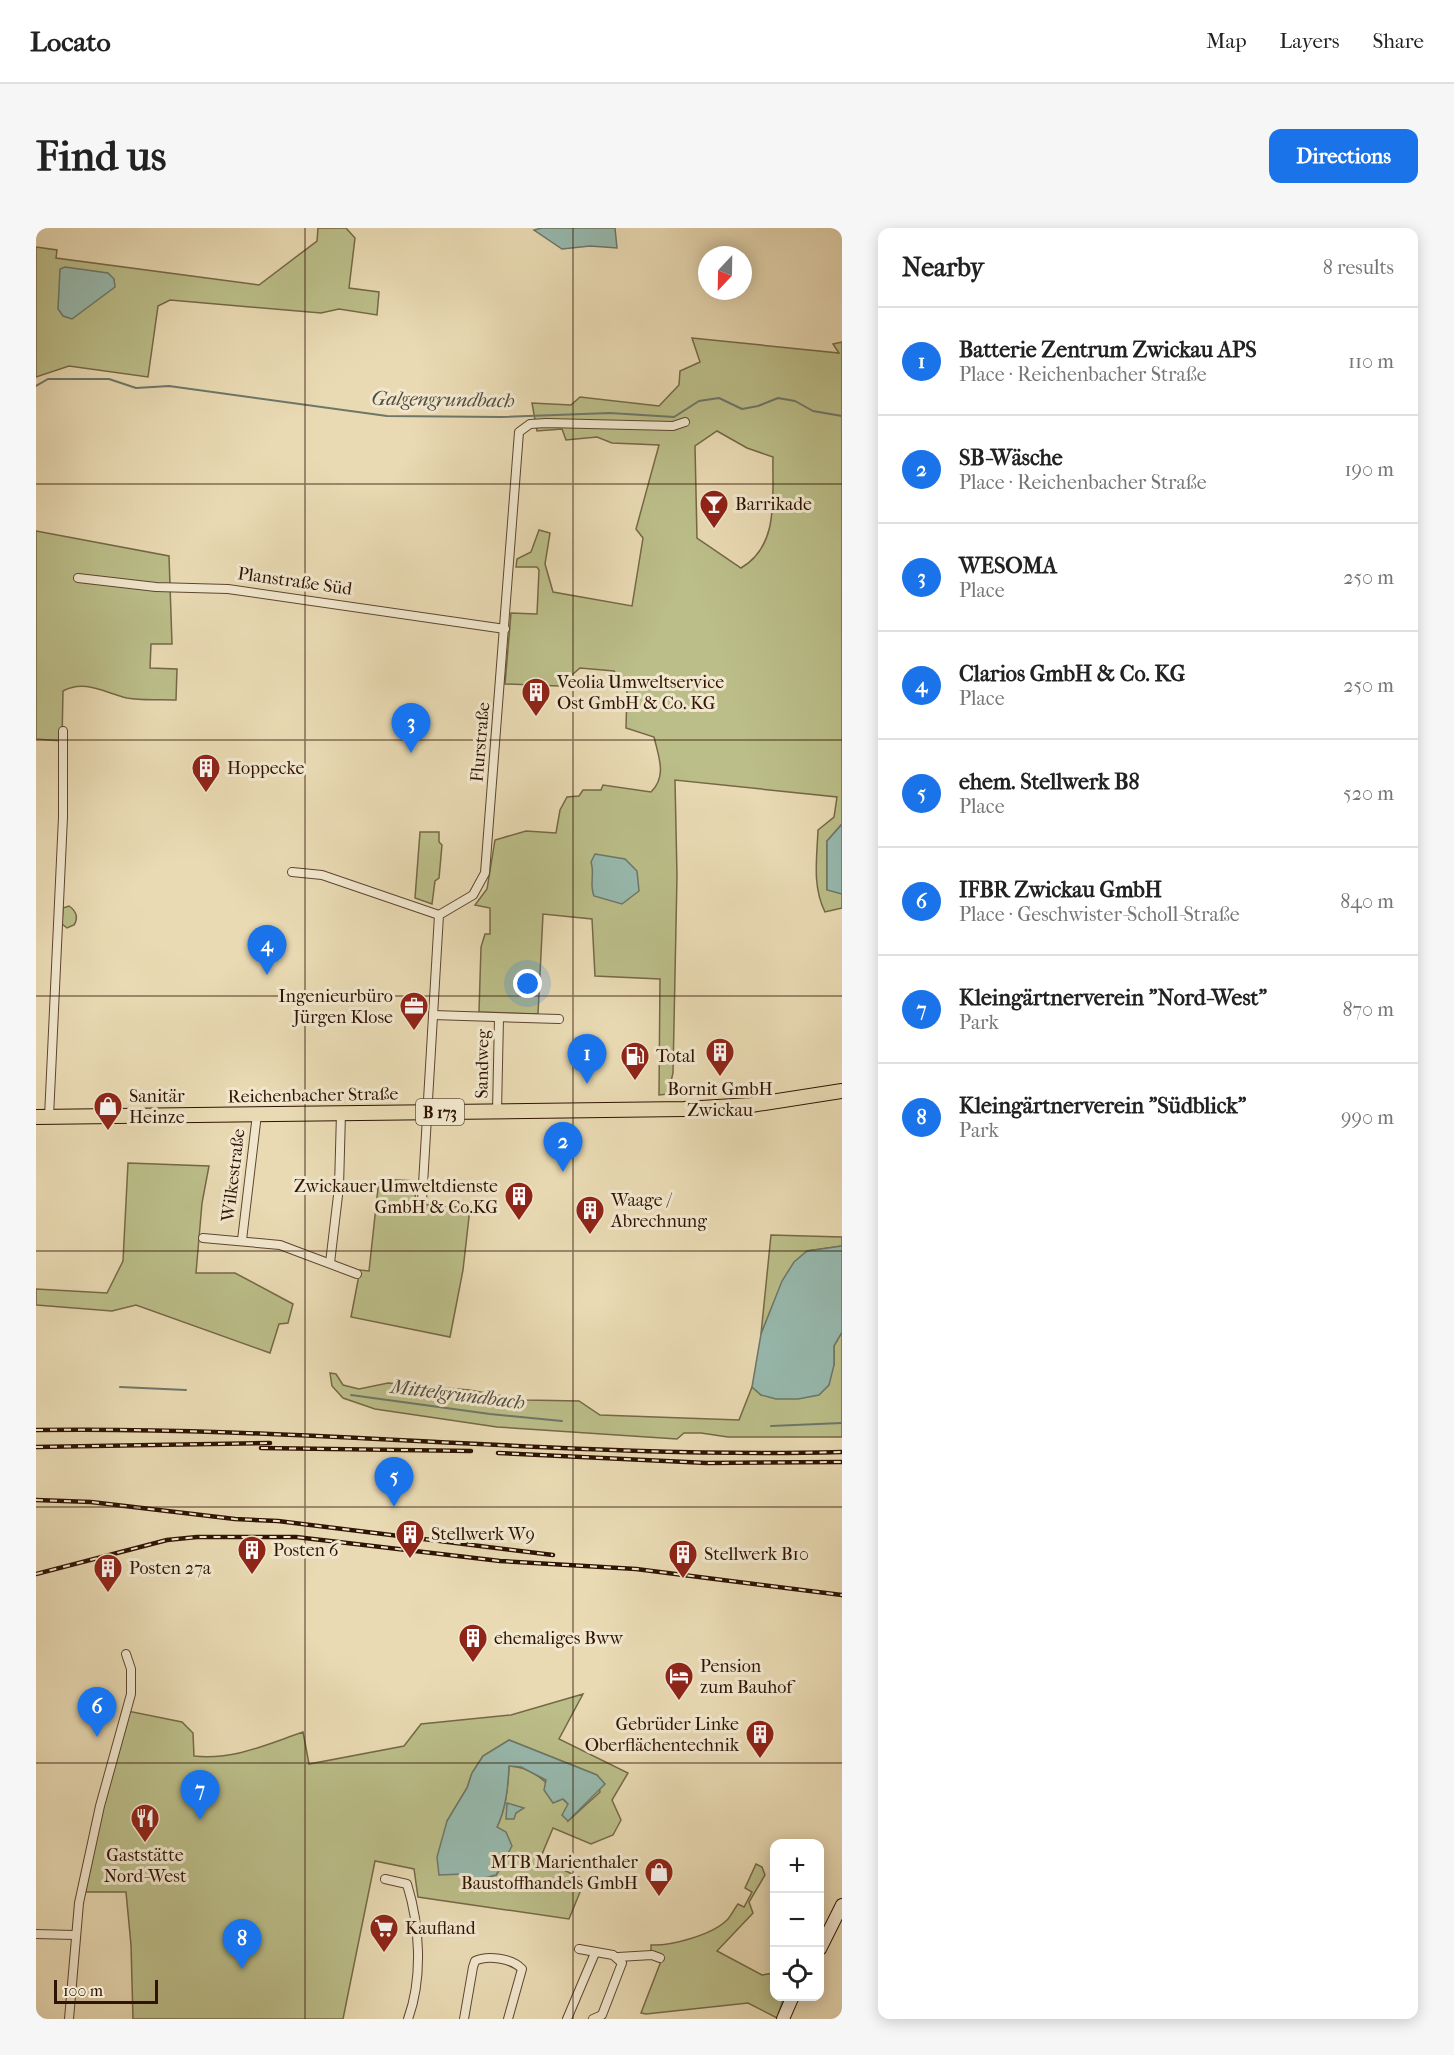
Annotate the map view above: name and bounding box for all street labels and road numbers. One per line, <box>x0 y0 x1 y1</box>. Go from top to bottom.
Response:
street label: Planstraße Süd <box>236 563 354 600</box>
street label: Flurstraße <box>467 701 494 783</box>
street label: Sandweg <box>471 1029 494 1099</box>
street label: Reichenbacher Straße <box>228 1084 399 1107</box>
road number: B 173 <box>416 1099 464 1125</box>
street label: Wilkestraße <box>217 1127 250 1224</box>

